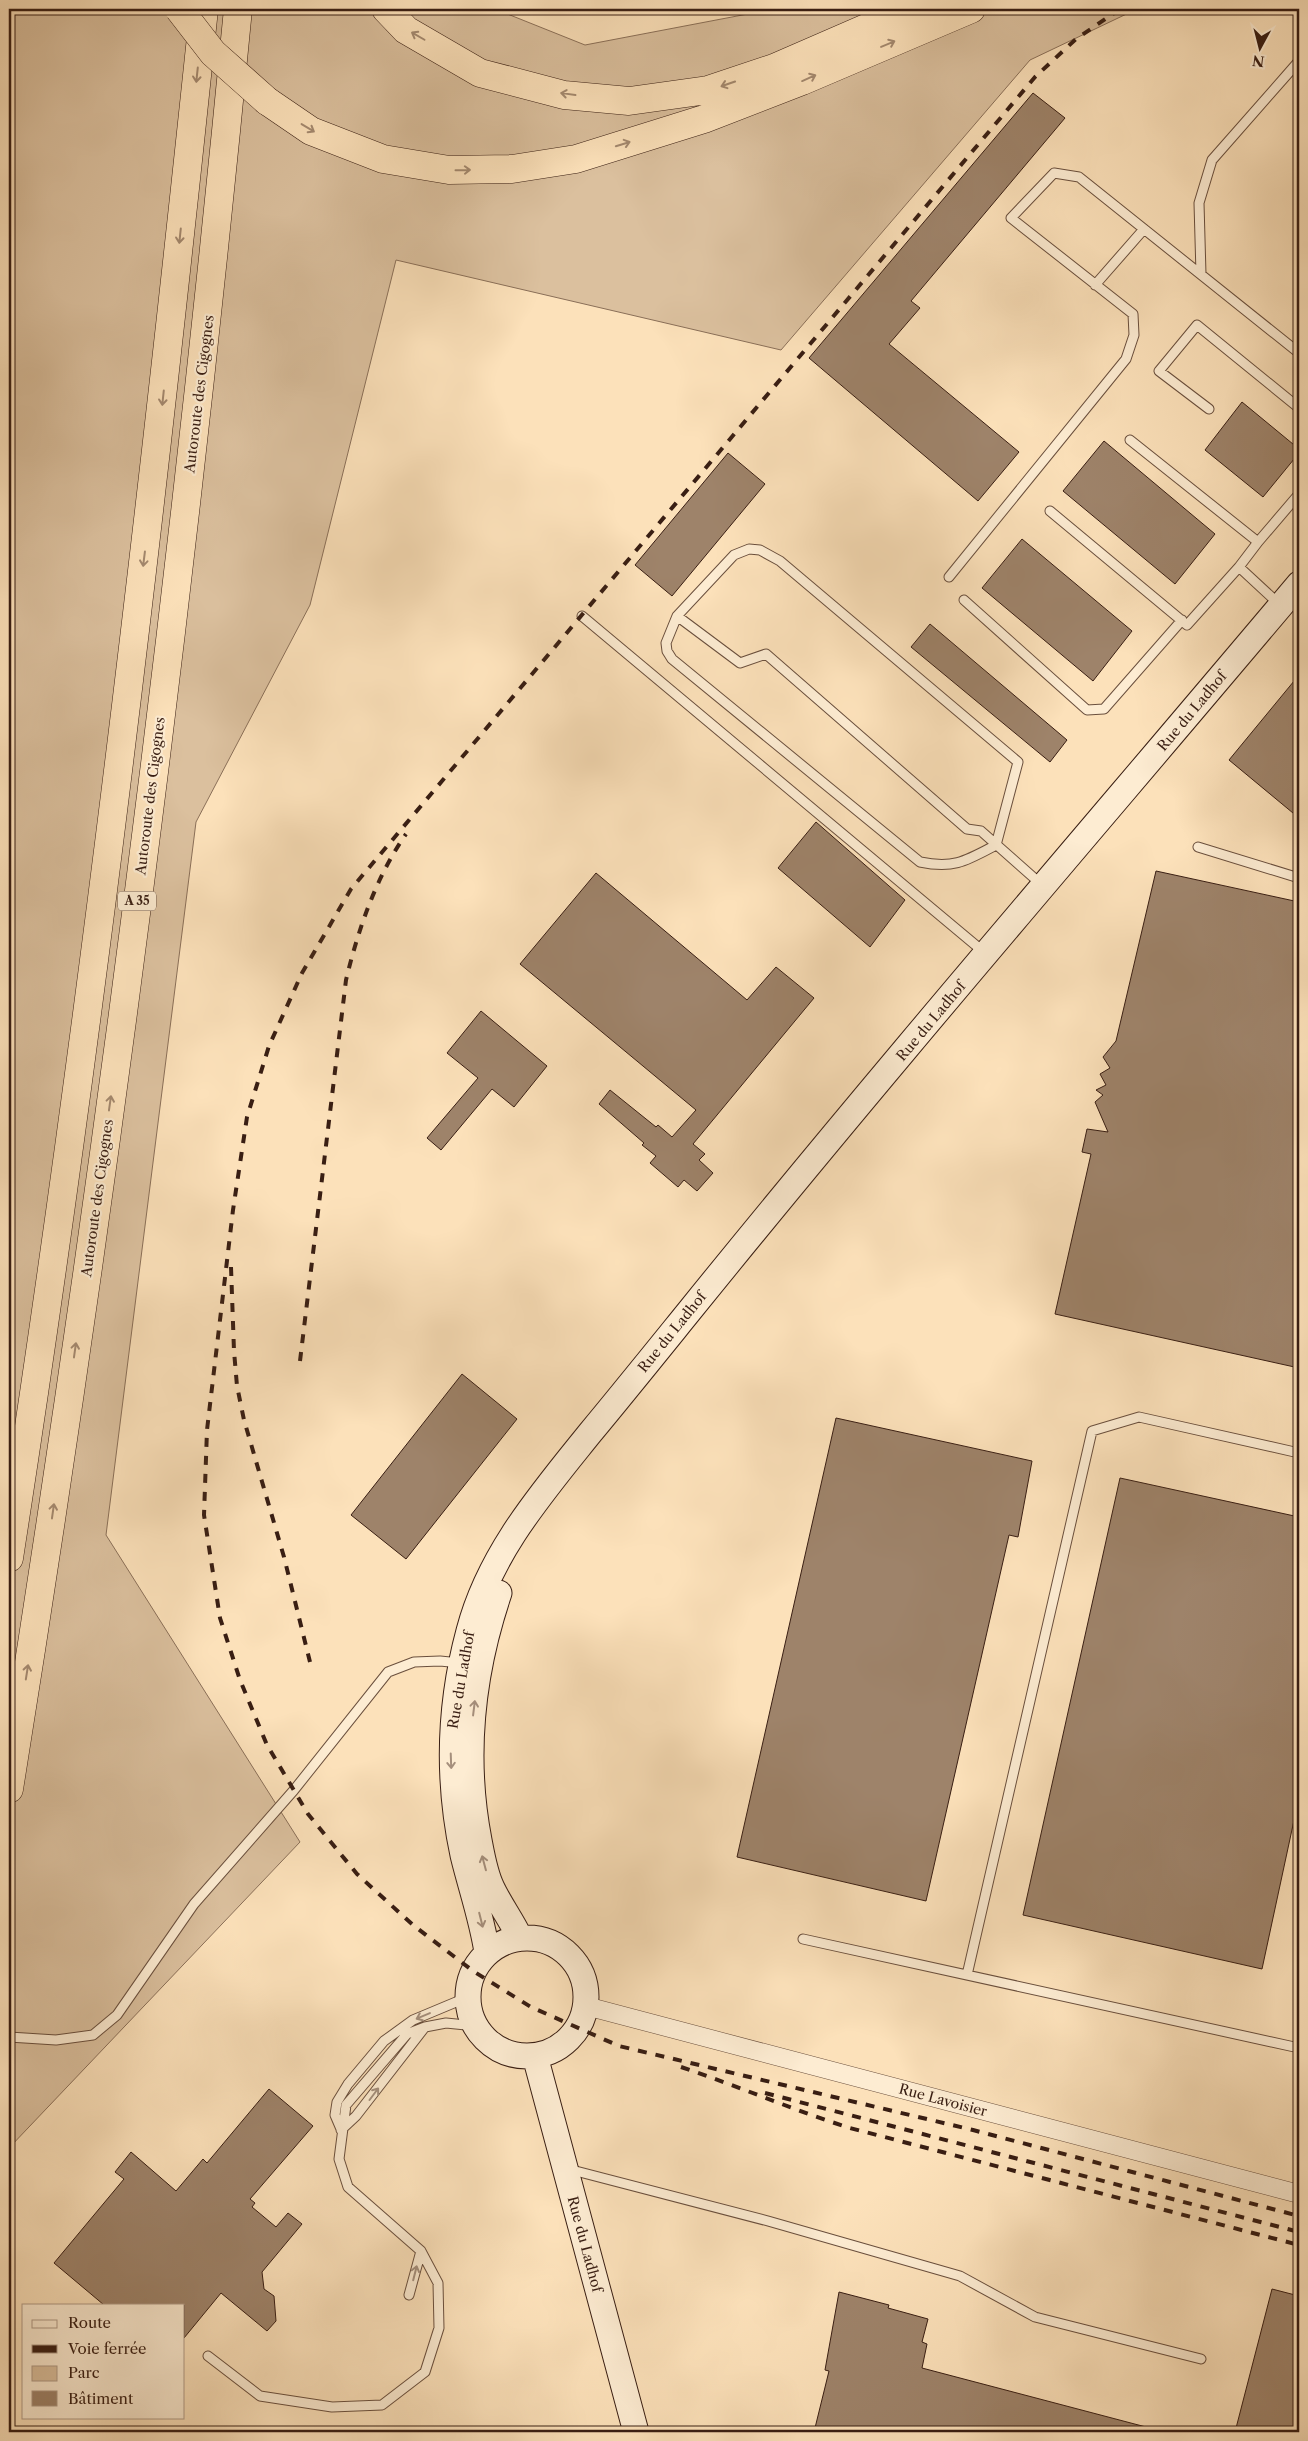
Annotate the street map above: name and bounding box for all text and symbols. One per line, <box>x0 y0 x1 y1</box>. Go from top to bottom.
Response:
north arrow <box>1236 22 1286 72</box>
one-way arrow <box>411 31 425 41</box>
one-way arrow <box>880 38 895 48</box>
text: N <box>1251 51 1266 71</box>
one-way arrow <box>192 66 202 82</box>
one-way arrow <box>801 73 816 83</box>
one-way arrow <box>720 79 736 89</box>
one-way arrow <box>560 89 576 99</box>
one-way arrow <box>300 124 314 134</box>
one-way arrow <box>614 139 630 149</box>
one-way arrow <box>454 165 471 175</box>
one-way arrow <box>175 228 185 244</box>
street label: Autoroute des Cigognes <box>180 314 218 475</box>
one-way arrow <box>158 390 168 406</box>
one-way arrow <box>139 551 149 567</box>
street label: Rue du Ladhof <box>1153 666 1232 755</box>
street label: Autoroute des Cigognes <box>131 716 169 877</box>
road number: A 35 <box>118 891 156 910</box>
street label: Rue du Ladhof <box>892 976 971 1065</box>
one-way arrow <box>105 1095 115 1111</box>
street label: Autoroute des Cigognes <box>77 1118 117 1279</box>
street label: Rue du Ladhof <box>634 1286 711 1376</box>
one-way arrow <box>71 1342 81 1358</box>
one-way arrow <box>48 1503 58 1519</box>
street label: Rue du Ladhof <box>444 1628 479 1730</box>
one-way arrow <box>23 1664 33 1680</box>
one-way arrow <box>469 1700 479 1716</box>
one-way arrow <box>447 1753 456 1769</box>
one-way arrow <box>479 1855 489 1871</box>
one-way arrow <box>477 1912 486 1928</box>
one-way arrow <box>416 2012 431 2021</box>
street label: Rue Lavoisier <box>897 2080 989 2120</box>
one-way arrow <box>368 2088 379 2101</box>
street label: Rue du Ladhof <box>564 2194 607 2296</box>
one-way arrow <box>411 2265 420 2281</box>
legend <box>22 2304 185 2418</box>
text: Route <box>68 2313 111 2332</box>
text: Voie ferrée <box>67 2339 146 2358</box>
text: Parc <box>68 2363 100 2382</box>
text: Bâtiment <box>68 2389 134 2408</box>

